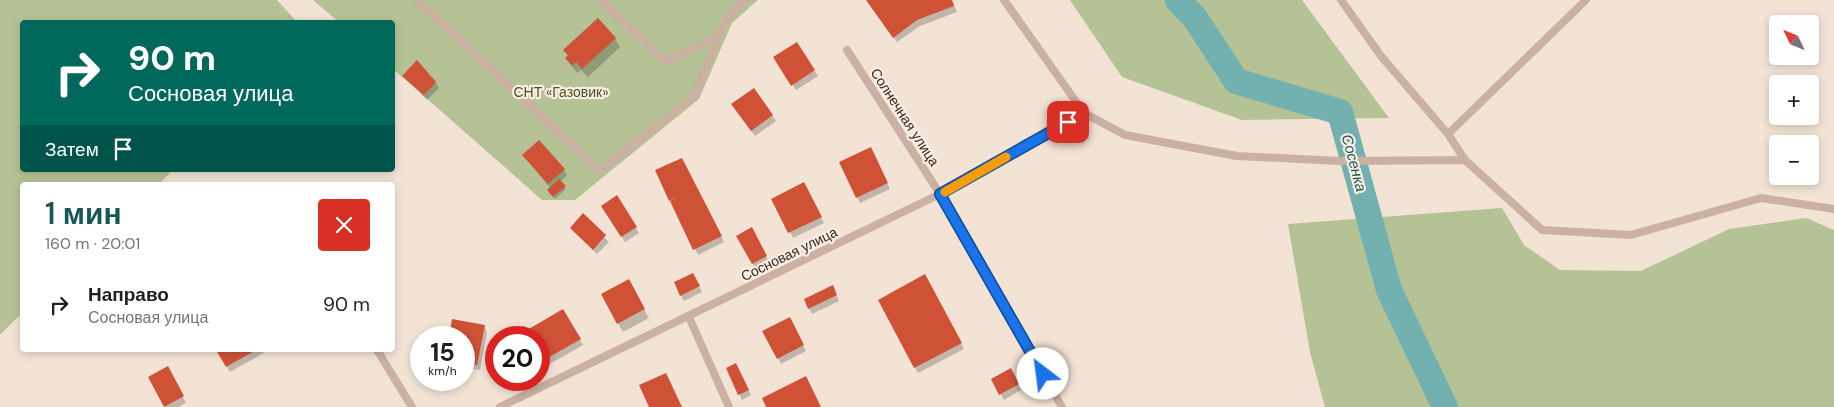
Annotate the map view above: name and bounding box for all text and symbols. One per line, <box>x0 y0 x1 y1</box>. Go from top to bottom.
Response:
north arrow <box>1769 15 1819 65</box>
map controls <box>1769 15 1819 185</box>
text: 90 m <box>128 35 216 81</box>
icon: right <box>45 40 110 105</box>
street label: Солнечная улица <box>867 65 944 170</box>
button: + <box>1769 75 1819 125</box>
text: Сосновая улица <box>128 79 293 108</box>
park label: СНТ «Газовик» <box>513 83 609 101</box>
pin <box>1047 101 1089 143</box>
icon: arrive <box>1054 108 1082 136</box>
water label: Сосенка <box>1337 132 1371 194</box>
icon: arrive <box>109 135 137 163</box>
button: − <box>1769 135 1819 185</box>
text: Затем <box>45 137 99 162</box>
text: 1 мин <box>45 194 122 233</box>
button: close <box>318 199 370 251</box>
street label: Сосновая улица <box>738 223 840 285</box>
text: 160 m · 20:01 <box>45 233 140 254</box>
text: Направо <box>88 282 169 307</box>
icon: right <box>45 291 73 319</box>
text: 90 m <box>323 292 370 317</box>
text: Сосновая улица <box>88 307 208 328</box>
speed limit sign: 20 <box>485 326 550 391</box>
text: 15 <box>430 336 455 369</box>
position arrow <box>1016 347 1068 399</box>
text: km/h <box>428 363 457 379</box>

